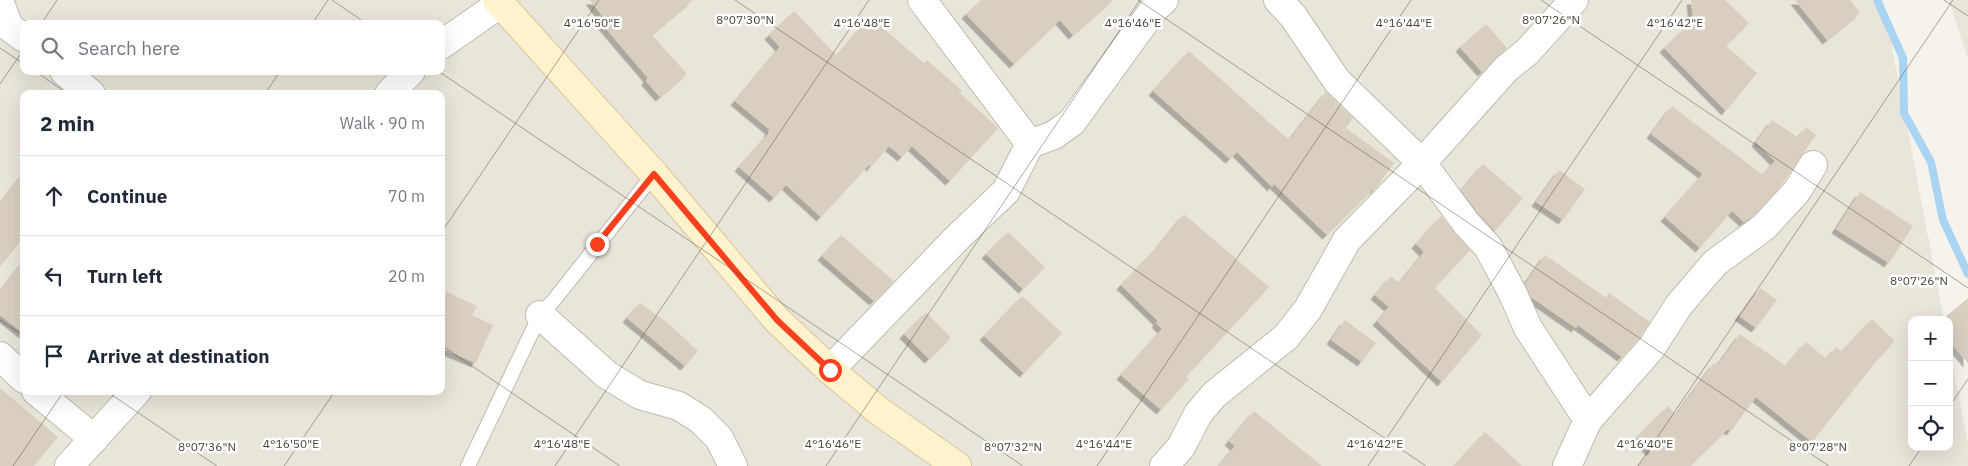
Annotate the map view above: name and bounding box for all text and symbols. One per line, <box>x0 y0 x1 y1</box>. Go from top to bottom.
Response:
text: 8°07'30"N <box>716 12 774 27</box>
text: 8°07'26"N <box>1522 12 1580 27</box>
text: 4°16'50"E <box>564 15 620 30</box>
text: 4°16'48"E <box>834 15 890 30</box>
text: 4°16'46"E <box>1105 15 1161 30</box>
text: 4°16'44"E <box>1376 15 1432 30</box>
text: 4°16'42"E <box>1647 15 1703 30</box>
search box <box>20 20 445 75</box>
icon: search <box>38 34 66 62</box>
text: Search here <box>78 36 180 60</box>
text: 2 min <box>40 109 95 137</box>
text: Walk · 90 m <box>340 113 425 133</box>
icon: ahead <box>40 182 68 210</box>
text: Continue <box>87 184 167 208</box>
text: 70 m <box>388 186 425 206</box>
route end <box>586 233 609 256</box>
icon: left <box>40 262 68 290</box>
text: Turn left <box>87 264 163 288</box>
text: 20 m <box>388 266 425 286</box>
text: 8°07'26"N <box>1890 273 1948 288</box>
map controls <box>1908 316 1953 451</box>
button: + <box>1908 316 1953 361</box>
icon: arrive <box>40 342 68 370</box>
text: Arrive at destination <box>87 344 270 368</box>
route start <box>819 359 842 382</box>
button: − <box>1908 361 1953 406</box>
button: locate <box>1908 406 1953 451</box>
text: 4°16'50"E <box>263 436 319 451</box>
text: 4°16'48"E <box>534 436 590 451</box>
text: 4°16'46"E <box>805 436 861 451</box>
text: 4°16'44"E <box>1076 436 1132 451</box>
text: 4°16'42"E <box>1347 436 1403 451</box>
text: 4°16'40"E <box>1617 436 1673 451</box>
text: 8°07'36"N <box>178 439 236 454</box>
text: 8°07'32"N <box>984 439 1042 454</box>
text: 8°07'28"N <box>1789 439 1847 454</box>

